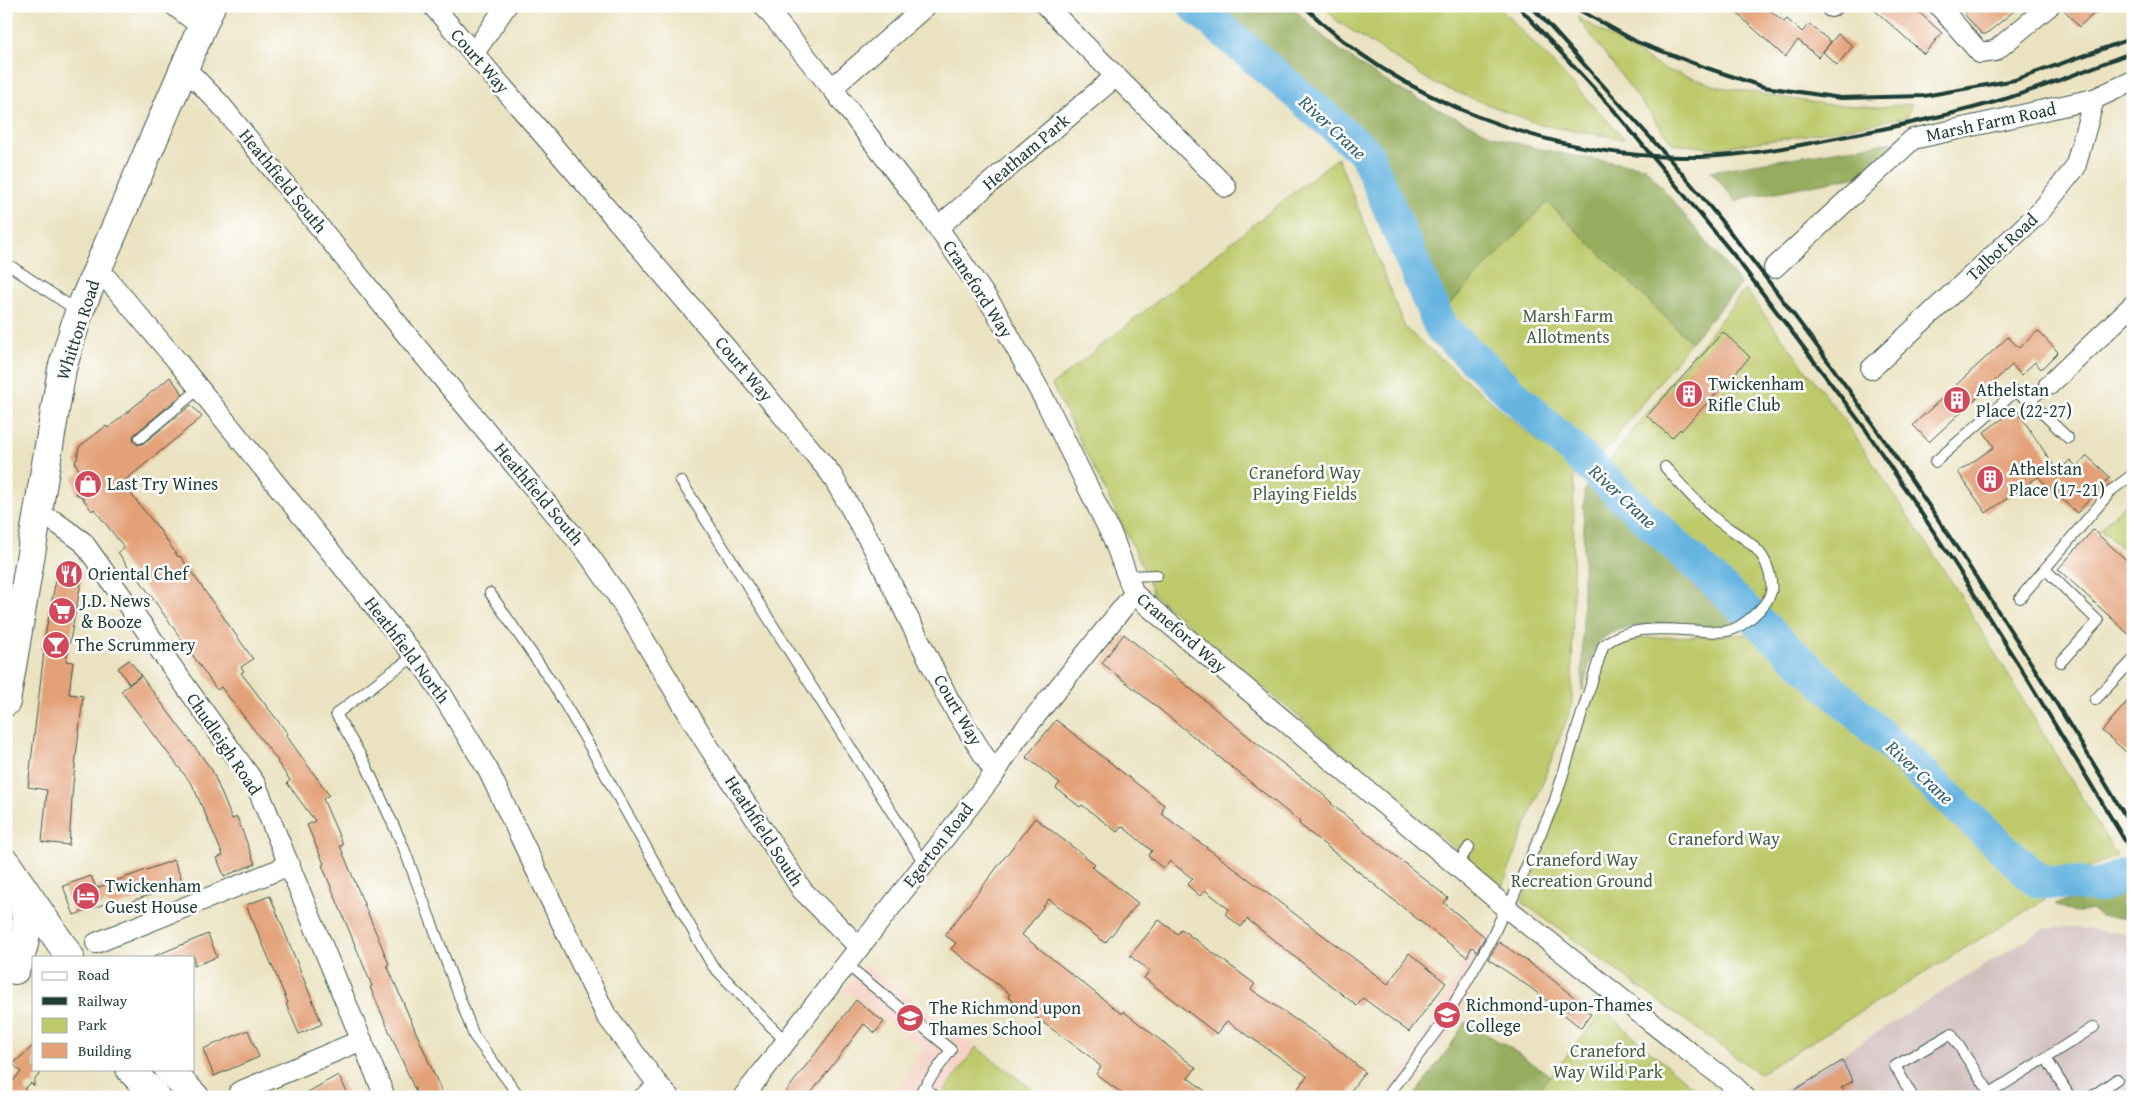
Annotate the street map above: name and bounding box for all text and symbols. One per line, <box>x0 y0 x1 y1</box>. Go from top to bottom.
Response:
street label: Court Way <box>444 22 516 99</box>
water label: River Crane <box>1292 87 1374 166</box>
street label: Marsh Farm Road <box>1923 94 2059 148</box>
street label: Heatham Park <box>976 106 1076 196</box>
street label: Heathfield South <box>233 123 334 239</box>
street label: Talbot Road <box>1960 206 2044 287</box>
street label: Craneford Way <box>937 234 1020 343</box>
street label: Whitton Road <box>49 276 107 384</box>
park label: Marsh Farm Allotments <box>1523 302 1614 350</box>
street label: Court Way <box>709 330 780 407</box>
place label: Twickenham Rifle Club <box>1708 370 1805 418</box>
place label: Athelstan Place (22-27) <box>1976 376 2072 424</box>
building icon: Twickenham Rifle Club <box>1674 379 1704 409</box>
building icon: Athelstan Place (22-27) <box>1942 385 1972 415</box>
street label: Heathfield South <box>488 436 591 551</box>
place label: Athelstan Place (17-21) <box>2009 455 2105 503</box>
water label: River Crane <box>1582 456 1664 535</box>
park label: Craneford Way Playing Fields <box>1249 459 1361 507</box>
building icon: Athelstan Place (17-21) <box>1975 464 2005 494</box>
shop icon: Last Try Wines <box>73 469 103 499</box>
place label: Last Try Wines <box>107 470 218 497</box>
restaurant icon: Oriental Chef <box>54 559 84 589</box>
place label: Oriental Chef <box>88 560 190 587</box>
street label: Craneford Way <box>1131 586 1233 680</box>
place label: J.D. News & Booze <box>79 587 150 635</box>
street label: Heathfield North <box>358 590 457 709</box>
supermarket icon: J.D. News & Booze <box>47 596 77 626</box>
bar icon: The Scrummery <box>41 630 71 660</box>
place label: The Scrummery <box>75 631 196 658</box>
street label: Court Way <box>927 669 990 751</box>
street label: Chudleigh Road <box>180 687 269 801</box>
water label: River Crane <box>1879 732 1961 811</box>
street label: Heathfield South <box>718 770 810 892</box>
street label: Egerton Road <box>896 796 980 893</box>
park label: Craneford Way <box>1668 825 1780 852</box>
park label: Craneford Way Recreation Ground <box>1511 846 1653 894</box>
place label: Twickenham Guest House <box>105 872 202 920</box>
hotel icon: Twickenham Guest House <box>71 881 101 911</box>
legend <box>32 956 195 1070</box>
text: Road <box>78 964 109 985</box>
text: Railway <box>78 990 128 1011</box>
place label: Richmond-upon-Thames College <box>1466 991 1653 1039</box>
place label: The Richmond upon Thames School <box>929 994 1081 1042</box>
school or university icon: Richmond-upon-Thames College <box>1432 1000 1462 1030</box>
school or university icon: The Richmond upon Thames School <box>895 1003 925 1033</box>
text: Park <box>78 1014 107 1035</box>
park label: Craneford Way Wild Park <box>1553 1037 1664 1085</box>
text: Building <box>78 1040 132 1061</box>

